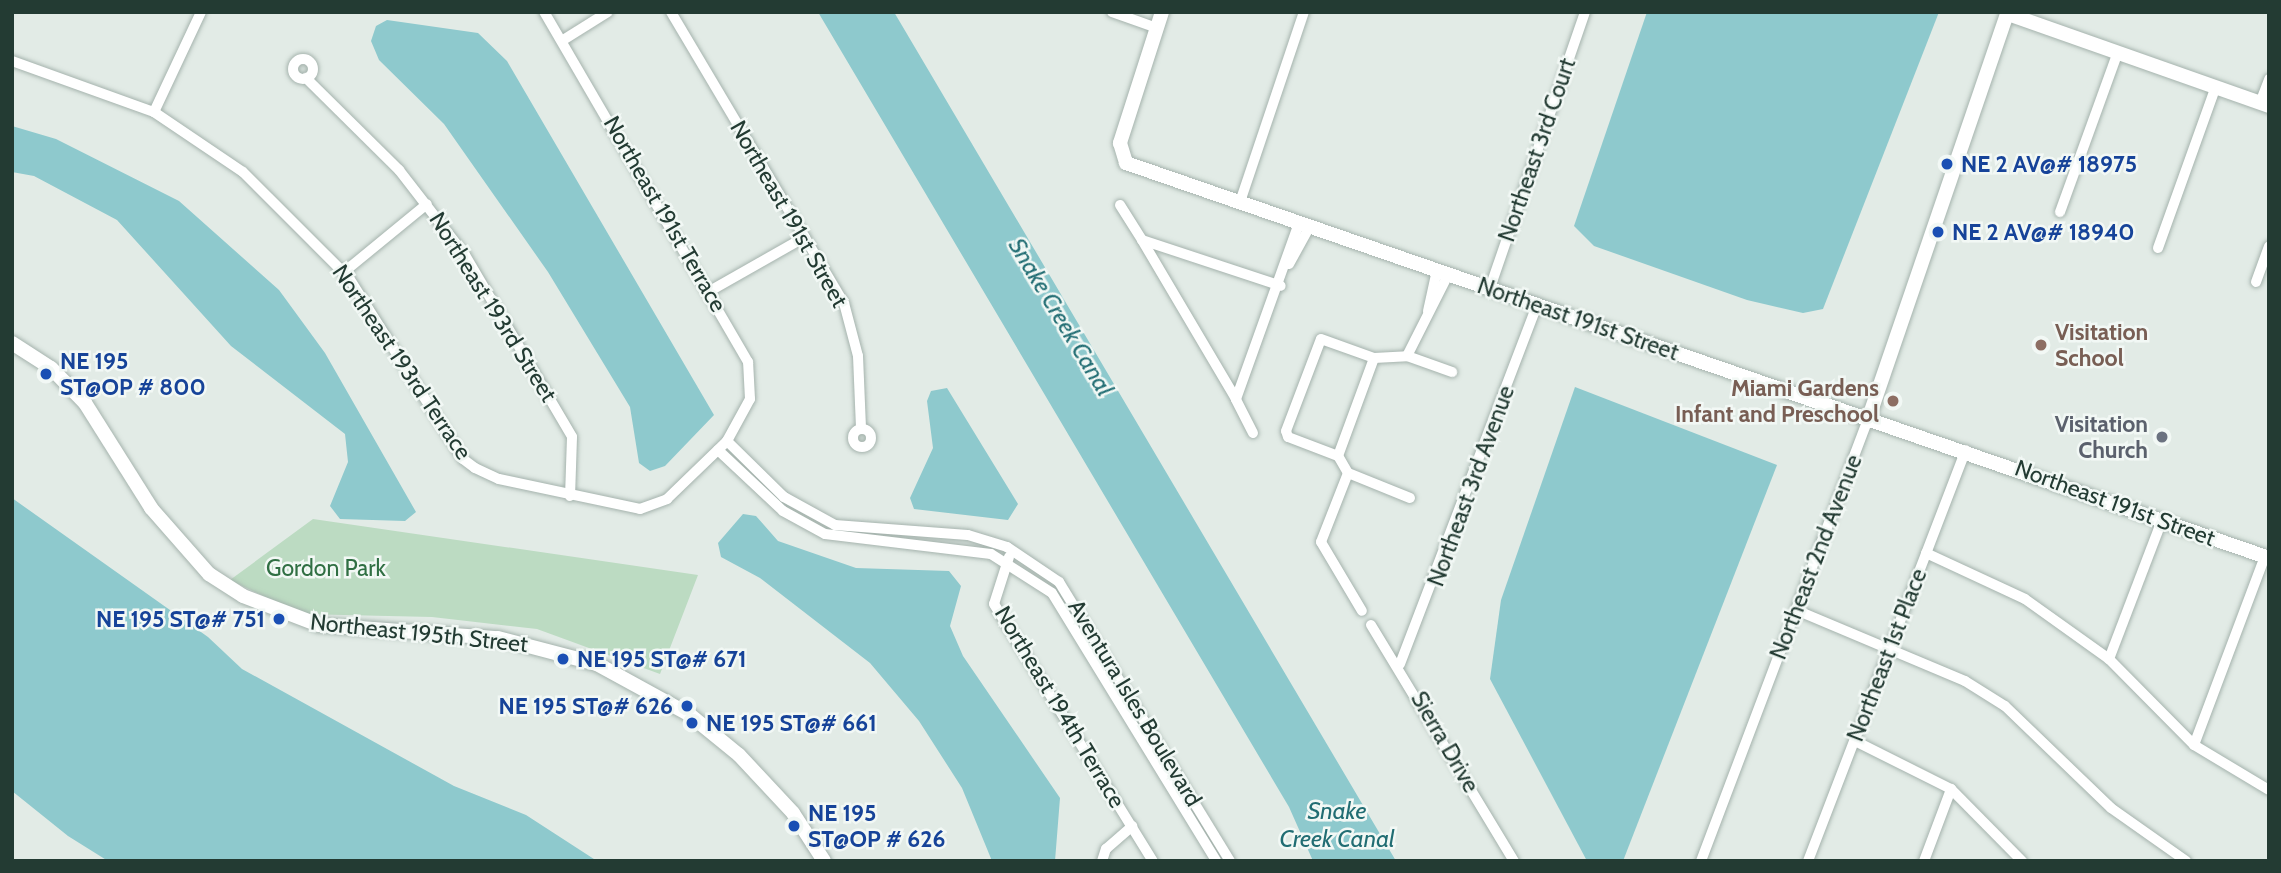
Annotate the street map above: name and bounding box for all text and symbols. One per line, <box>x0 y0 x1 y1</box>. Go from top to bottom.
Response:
street label: Northeast 3rd Court <box>1493 55 1581 245</box>
street label: Northeast 191st Terrace <box>598 111 732 317</box>
street label: Northeast 191st Street <box>724 116 854 312</box>
place label: NE 2 AV@# 18975 <box>1961 150 2137 178</box>
marker: NE 2 AV@# 18975 <box>1939 156 1955 172</box>
street label: Northeast 193rd Street <box>423 207 563 407</box>
place label: NE 2 AV@# 18940 <box>1952 218 2134 246</box>
marker: NE 2 AV@# 18940 <box>1930 224 1946 240</box>
water label: Snake Creek Canal <box>1003 233 1119 401</box>
street label: Northeast 193rd Terrace <box>327 259 477 465</box>
street label: Northeast 191st Street <box>1474 272 1682 366</box>
place label: Visitation School <box>2055 318 2148 372</box>
marker: Visitation School <box>2033 337 2049 353</box>
place label: NE 195 ST@OP # 800 <box>60 347 206 401</box>
marker: NE 195 ST@OP # 800 <box>38 366 54 382</box>
place label: Miami Gardens Infant and Preschool <box>1675 374 1879 428</box>
street label: Northeast 3rd Avenue <box>1422 382 1520 590</box>
marker: Miami Gardens Infant and Preschool <box>1885 393 1901 409</box>
place label: Visitation Church <box>2055 410 2148 464</box>
marker: Visitation Church <box>2154 429 2170 445</box>
street label: Northeast 2nd Avenue <box>1764 451 1868 663</box>
street label: Northeast 191st Street <box>2011 454 2219 552</box>
park label: Gordon Park <box>266 554 386 582</box>
street label: Northeast 1st Place <box>1841 565 1933 745</box>
street label: Aventura Isles Boulevard <box>1062 595 1208 811</box>
street label: Northeast 194th Terrace <box>989 601 1131 813</box>
place label: NE 195 ST@# 751 <box>96 605 265 633</box>
street label: Northeast 195th Street <box>309 608 529 658</box>
marker: NE 195 ST@# 751 <box>271 611 287 627</box>
place label: NE 195 ST@# 671 <box>577 645 747 673</box>
marker: NE 195 ST@# 671 <box>555 651 571 667</box>
street label: Sierra Drive <box>1405 687 1485 797</box>
place label: NE 195 ST@# 626 <box>499 692 673 720</box>
marker: NE 195 ST@# 626 <box>679 698 695 714</box>
place label: NE 195 ST@# 661 <box>706 709 877 737</box>
marker: NE 195 ST@# 661 <box>684 715 700 731</box>
water label: Snake Creek Canal <box>1279 797 1395 853</box>
place label: NE 195 ST@OP # 626 <box>808 799 945 853</box>
marker: NE 195 ST@OP # 626 <box>786 818 802 834</box>

